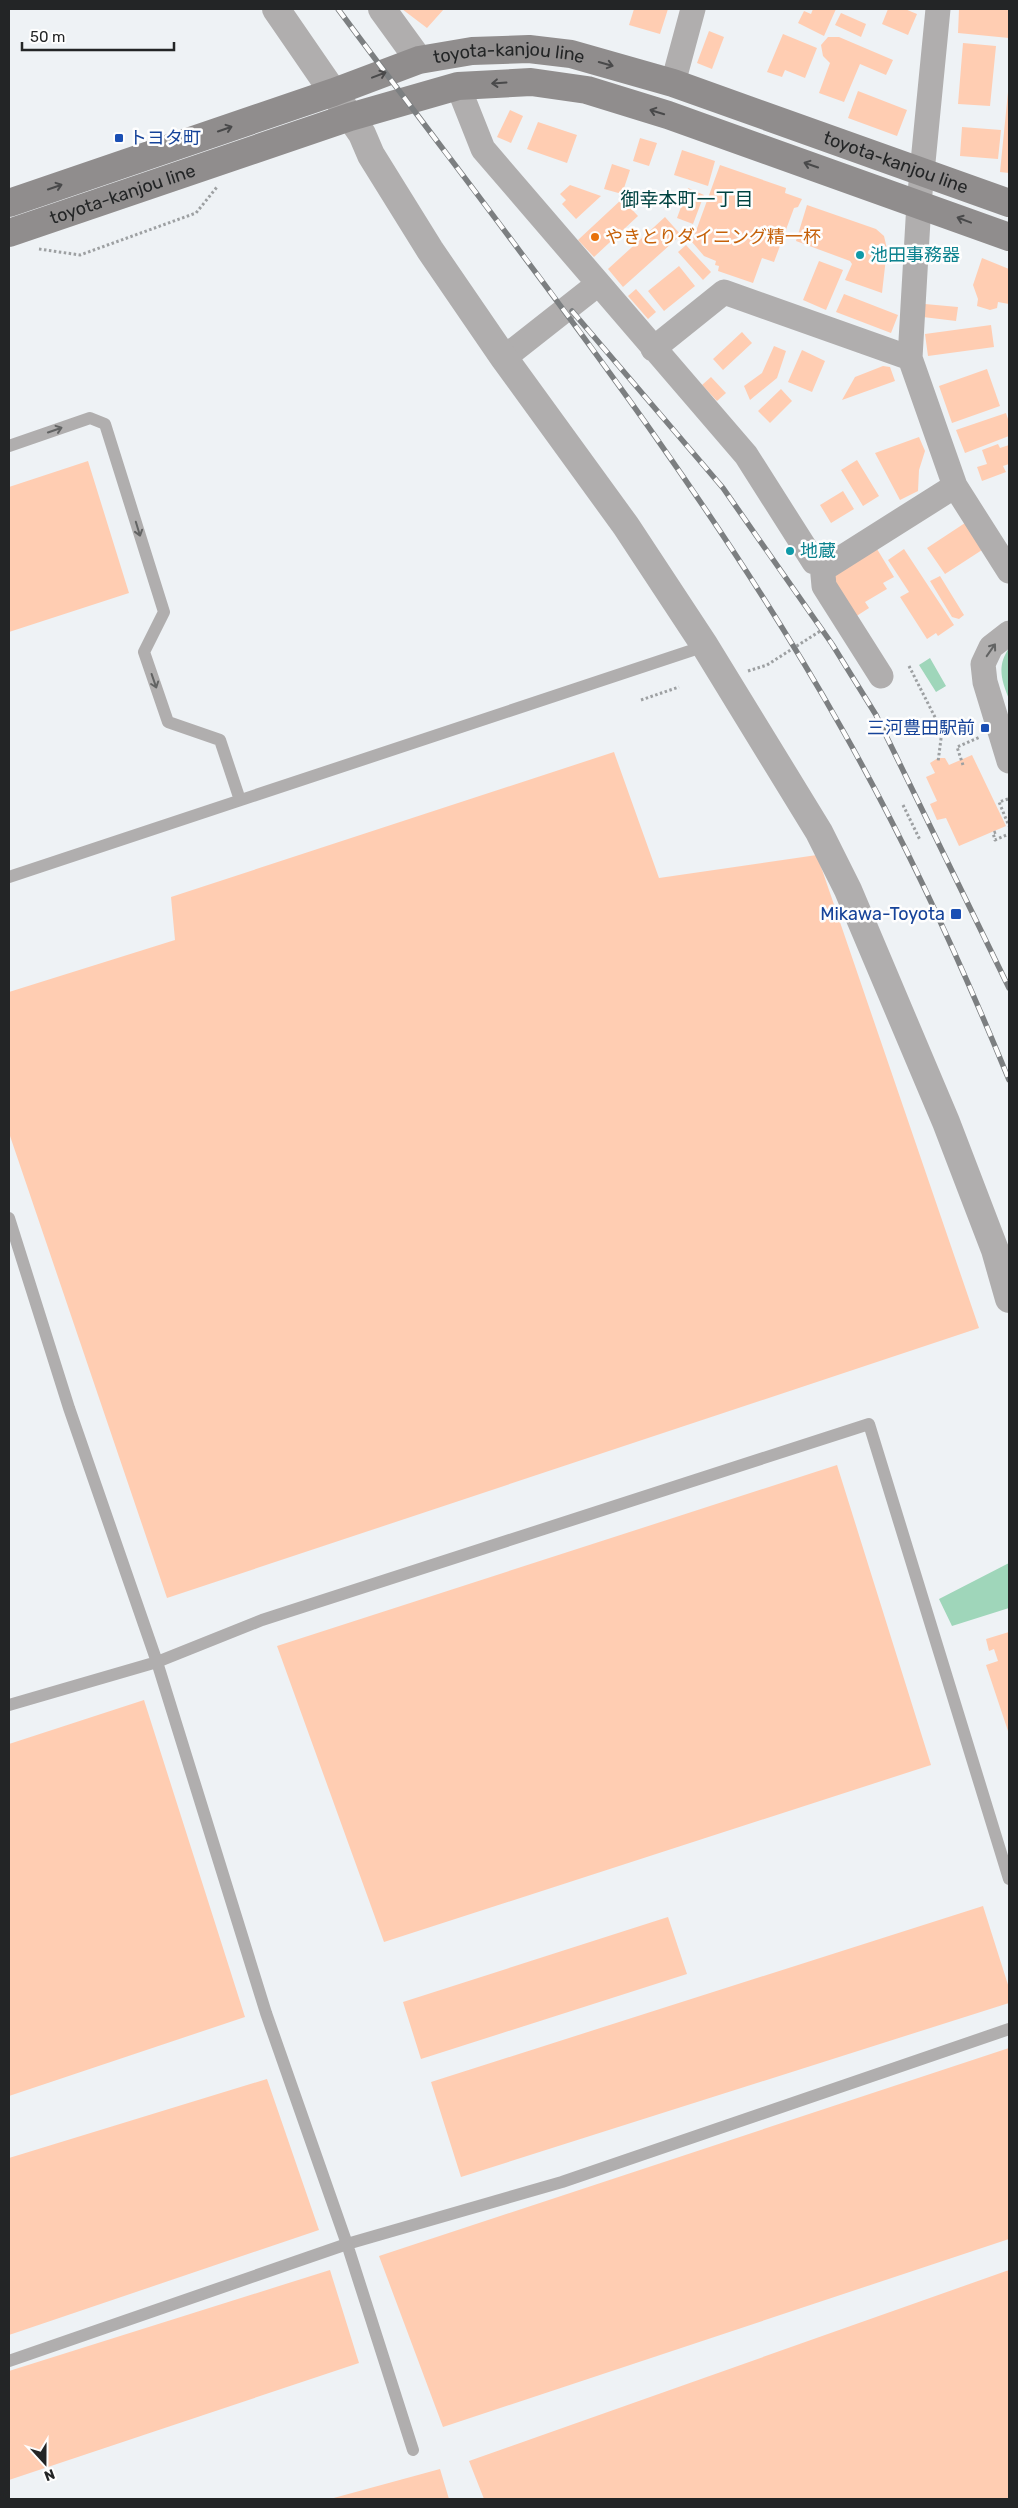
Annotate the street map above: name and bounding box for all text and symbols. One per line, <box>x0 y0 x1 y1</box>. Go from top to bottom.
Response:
scale bar <box>22 20 175 52</box>
text: 50 m <box>30 28 65 46</box>
street label: toyota-kanjou line <box>431 38 587 68</box>
one-way arrow <box>597 59 613 69</box>
one-way arrow <box>370 70 386 79</box>
one-way arrow <box>491 78 507 87</box>
one-way arrow <box>650 106 666 116</box>
one-way arrow <box>217 124 233 133</box>
place label: トヨタ町 <box>129 127 201 149</box>
street label: toyota-kanjou line <box>820 127 971 199</box>
marker: トヨタ町 <box>113 132 125 144</box>
street label: toyota-kanjou line <box>47 159 198 229</box>
one-way arrow <box>803 160 819 169</box>
one-way arrow <box>47 182 62 191</box>
district label: 御幸本町一丁目 <box>620 188 754 211</box>
one-way arrow <box>956 215 972 224</box>
place label: やきとりダイニング精一杯 <box>605 226 821 248</box>
marker: やきとりダイニング精一杯 <box>589 231 601 243</box>
place label: 池田事務器 <box>870 244 960 266</box>
marker: 池田事務器 <box>854 249 866 261</box>
one-way arrow <box>47 425 62 434</box>
one-way arrow <box>133 520 143 536</box>
place label: 地蔵 <box>800 540 836 562</box>
marker: 地蔵 <box>784 545 796 557</box>
one-way arrow <box>986 643 996 657</box>
one-way arrow <box>150 673 159 688</box>
place label: 三河豊田駅前 <box>867 717 975 739</box>
marker: 三河豊田駅前 <box>979 722 991 734</box>
place label: Mikawa-Toyota <box>820 903 945 925</box>
marker: Mikawa-Toyota <box>949 907 963 921</box>
north arrow <box>20 2438 70 2488</box>
text: N <box>42 2465 57 2484</box>

